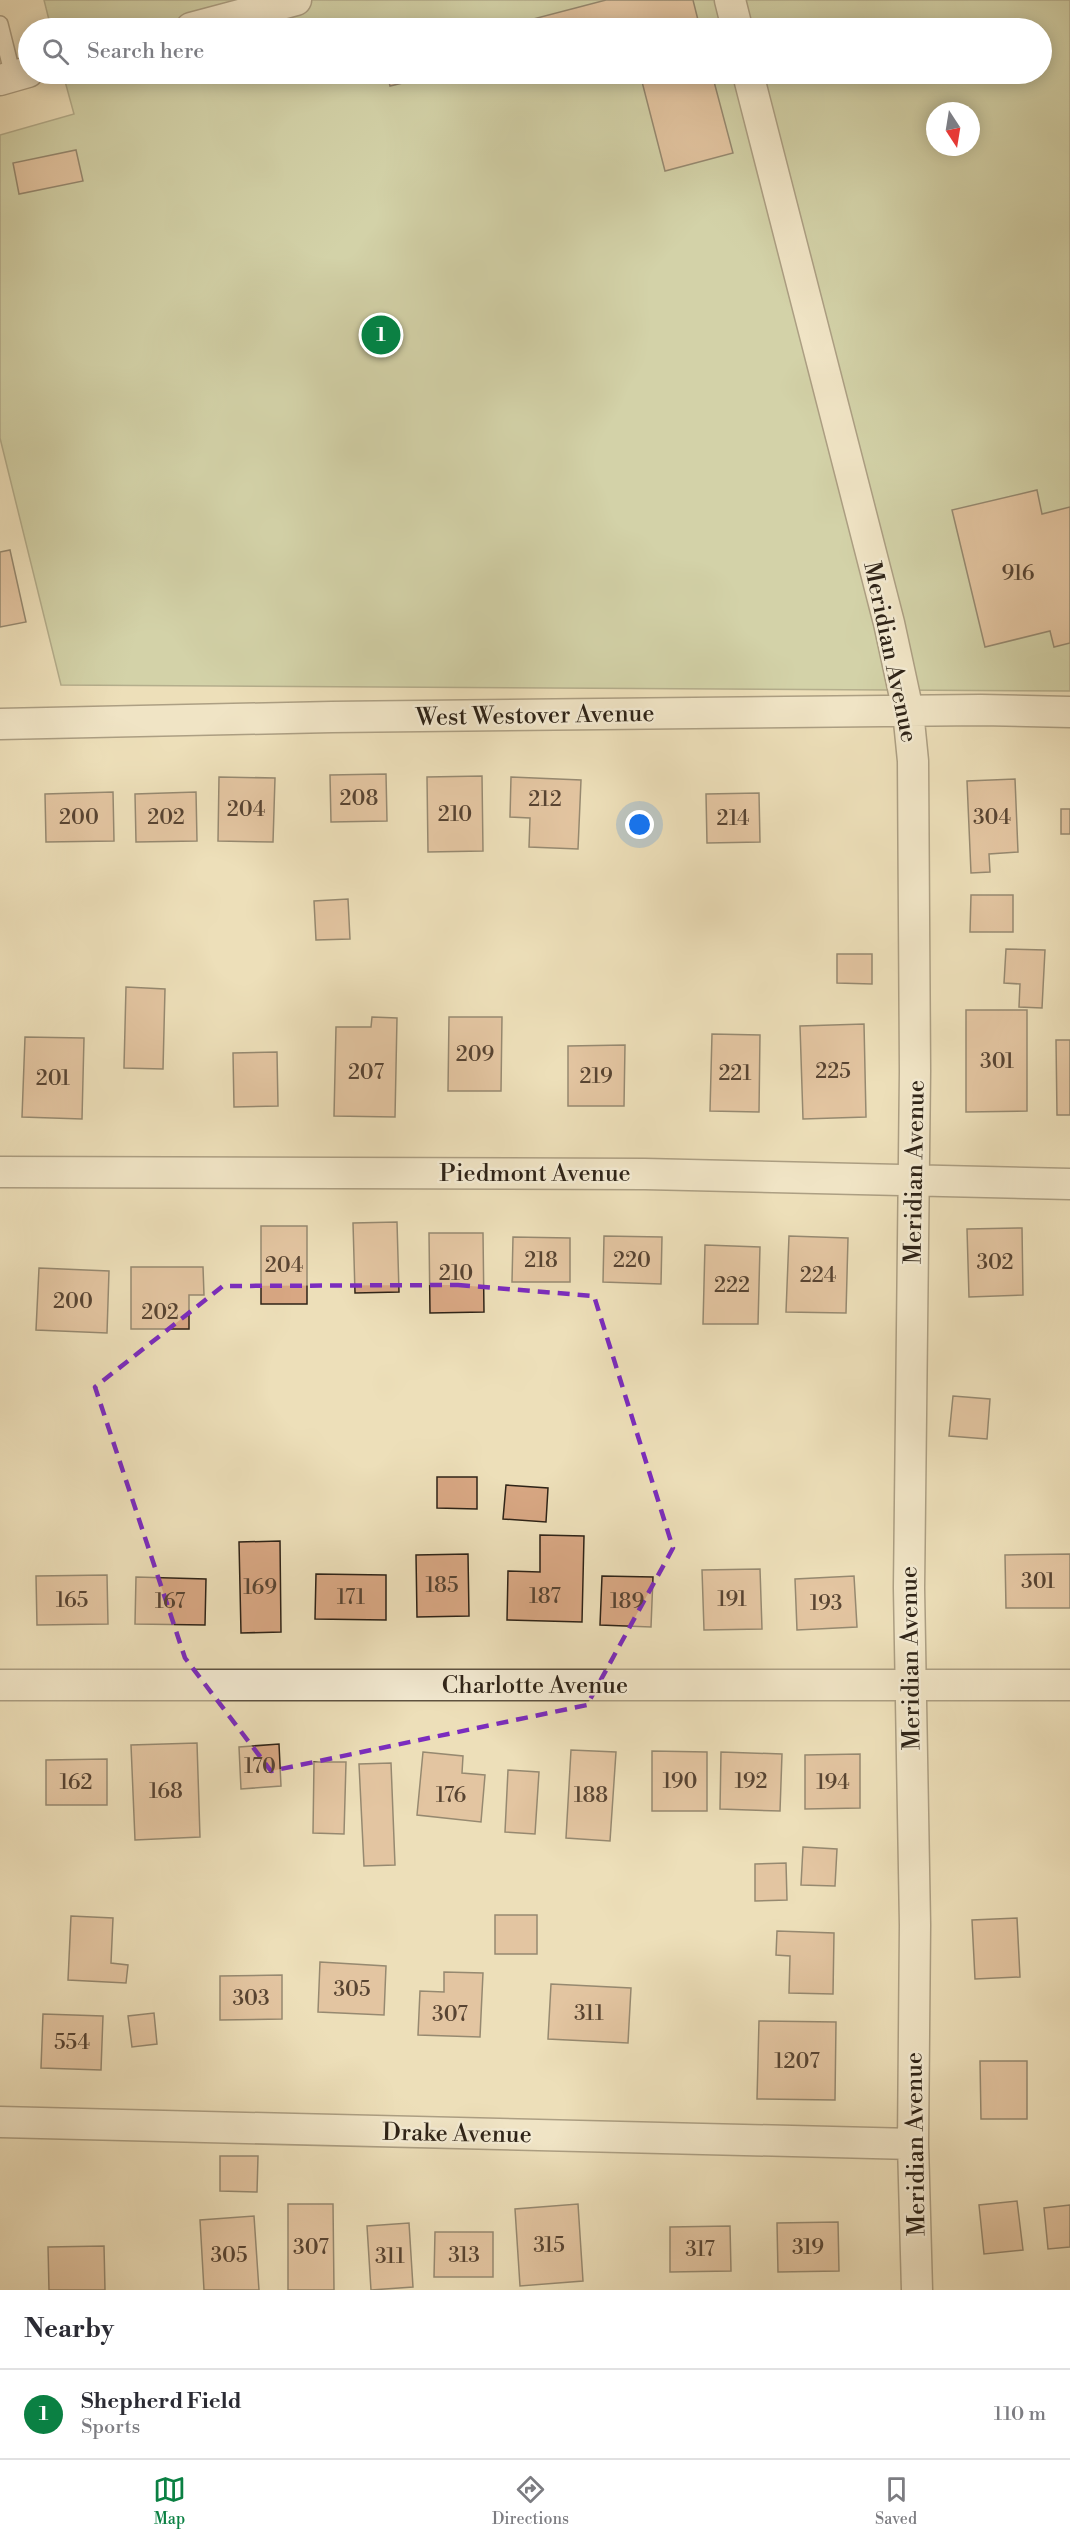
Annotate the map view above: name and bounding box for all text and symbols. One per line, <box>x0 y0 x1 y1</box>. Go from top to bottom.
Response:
search box <box>18 18 1052 84</box>
icon: search <box>39 35 72 68</box>
text: Search here <box>87 38 204 65</box>
north arrow <box>926 102 980 156</box>
pin: 1 <box>362 312 400 358</box>
street label: Meridian Avenue <box>856 559 924 745</box>
house number: 916 <box>1001 561 1035 587</box>
street label: West Westover Avenue <box>414 699 655 733</box>
house number: 208 <box>340 786 378 812</box>
house number: 212 <box>528 787 562 813</box>
house number: 204 <box>227 797 265 823</box>
house number: 210 <box>438 802 472 828</box>
house number: 200 <box>59 805 99 831</box>
house number: 202 <box>147 805 185 831</box>
house number: 304 <box>973 805 1011 831</box>
house number: 214 <box>717 806 749 832</box>
your location <box>625 810 654 839</box>
house number: 209 <box>456 1042 494 1068</box>
house number: 301 <box>980 1049 1014 1075</box>
house number: 225 <box>815 1059 851 1085</box>
house number: 207 <box>348 1060 385 1086</box>
house number: 221 <box>718 1061 752 1087</box>
house number: 219 <box>579 1064 613 1090</box>
house number: 201 <box>36 1066 70 1092</box>
street label: Meridian Avenue <box>898 1080 932 1264</box>
street label: Piedmont Avenue <box>439 1159 631 1189</box>
house number: 218 <box>524 1248 558 1274</box>
house number: 220 <box>613 1248 651 1274</box>
house number: 302 <box>976 1250 1014 1276</box>
house number: 204 <box>265 1253 303 1279</box>
house number: 210 <box>439 1261 473 1287</box>
house number: 224 <box>800 1263 836 1289</box>
house number: 222 <box>714 1273 750 1299</box>
house number: 200 <box>53 1289 93 1315</box>
house number: 202 <box>141 1300 179 1326</box>
street label: Meridian Avenue <box>894 1566 928 1750</box>
house number: 301 <box>1021 1569 1055 1595</box>
house number: 185 <box>425 1573 459 1599</box>
house number: 169 <box>243 1575 277 1601</box>
house number: 187 <box>529 1584 561 1610</box>
house number: 171 <box>337 1585 365 1611</box>
house number: 191 <box>717 1587 747 1613</box>
house number: 165 <box>56 1588 88 1614</box>
house number: 167 <box>155 1589 186 1615</box>
house number: 189 <box>610 1589 644 1615</box>
house number: 193 <box>810 1591 842 1617</box>
street label: Charlotte Avenue <box>442 1671 628 1701</box>
house number: 170 <box>244 1754 276 1780</box>
house number: 190 <box>663 1769 697 1795</box>
house number: 192 <box>735 1769 768 1795</box>
house number: 162 <box>60 1770 93 1796</box>
house number: 194 <box>816 1770 850 1796</box>
house number: 168 <box>149 1779 183 1805</box>
house number: 176 <box>436 1783 467 1809</box>
house number: 188 <box>574 1783 608 1809</box>
house number: 305 <box>333 1977 371 2003</box>
house number: 303 <box>232 1986 270 2012</box>
house number: 311 <box>574 2001 604 2027</box>
house number: 307 <box>432 2002 468 2028</box>
house number: 554 <box>54 2030 90 2056</box>
house number: 1207 <box>774 2049 820 2075</box>
street label: Meridian Avenue <box>899 2052 933 2236</box>
street label: Drake Avenue <box>382 2118 532 2150</box>
house number: 315 <box>533 2233 565 2259</box>
house number: 307 <box>293 2235 329 2261</box>
house number: 319 <box>792 2235 824 2261</box>
house number: 317 <box>685 2237 715 2263</box>
house number: 305 <box>210 2243 248 2269</box>
house number: 313 <box>448 2243 480 2269</box>
house number: 311 <box>375 2244 405 2270</box>
text: Nearby <box>24 2313 114 2345</box>
text: Shepherd Field <box>81 2388 242 2415</box>
text: 1 <box>39 2402 48 2427</box>
text: 110 m <box>994 2402 1046 2427</box>
text: Sports <box>81 2415 140 2440</box>
tab: Map <box>153 2473 186 2529</box>
tab: Directions <box>492 2473 569 2529</box>
tab: Saved <box>875 2473 917 2529</box>

